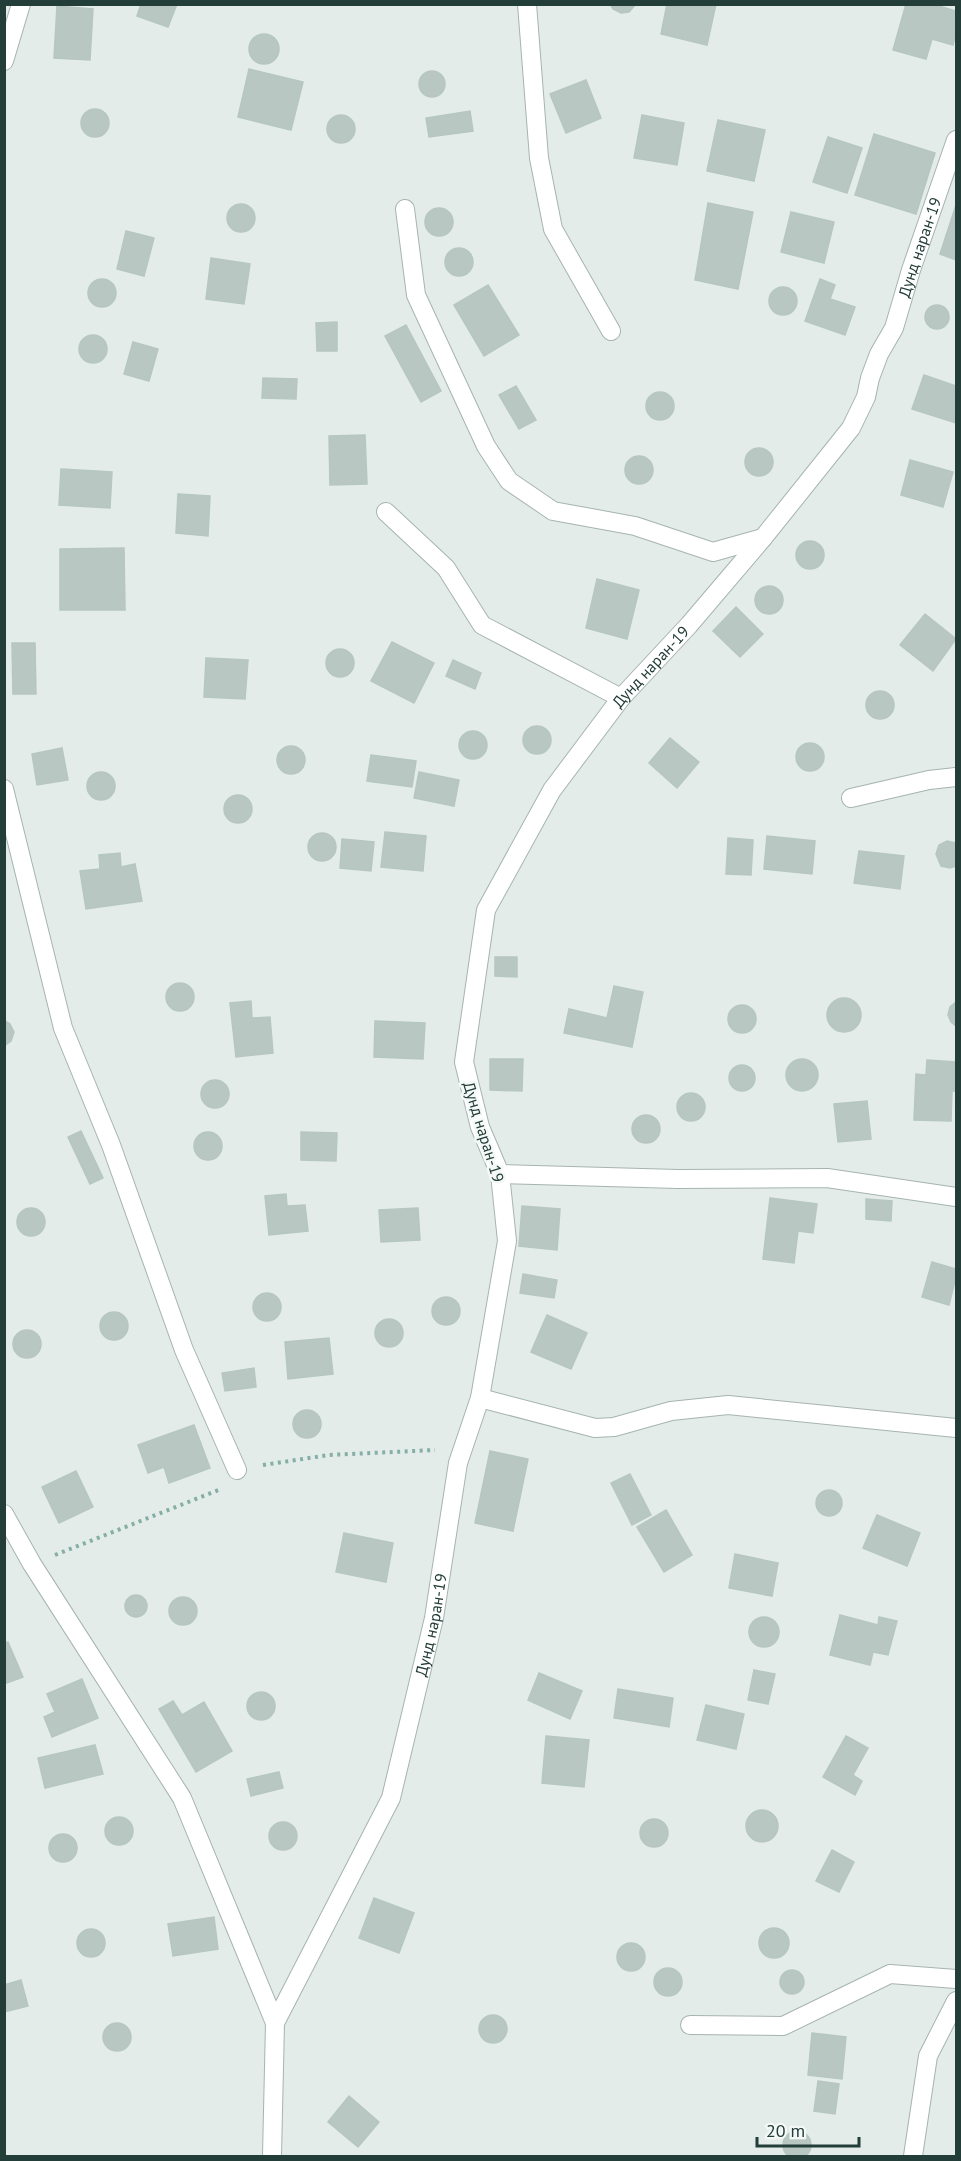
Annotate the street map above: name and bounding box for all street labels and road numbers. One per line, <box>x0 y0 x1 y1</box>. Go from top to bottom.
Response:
street label: Дунд наран-19 <box>894 194 945 300</box>
street label: Дунд наран-19 <box>608 621 693 711</box>
street label: Дунд наран-19 <box>459 1079 509 1185</box>
street label: Дунд наран-19 <box>410 1572 451 1678</box>

